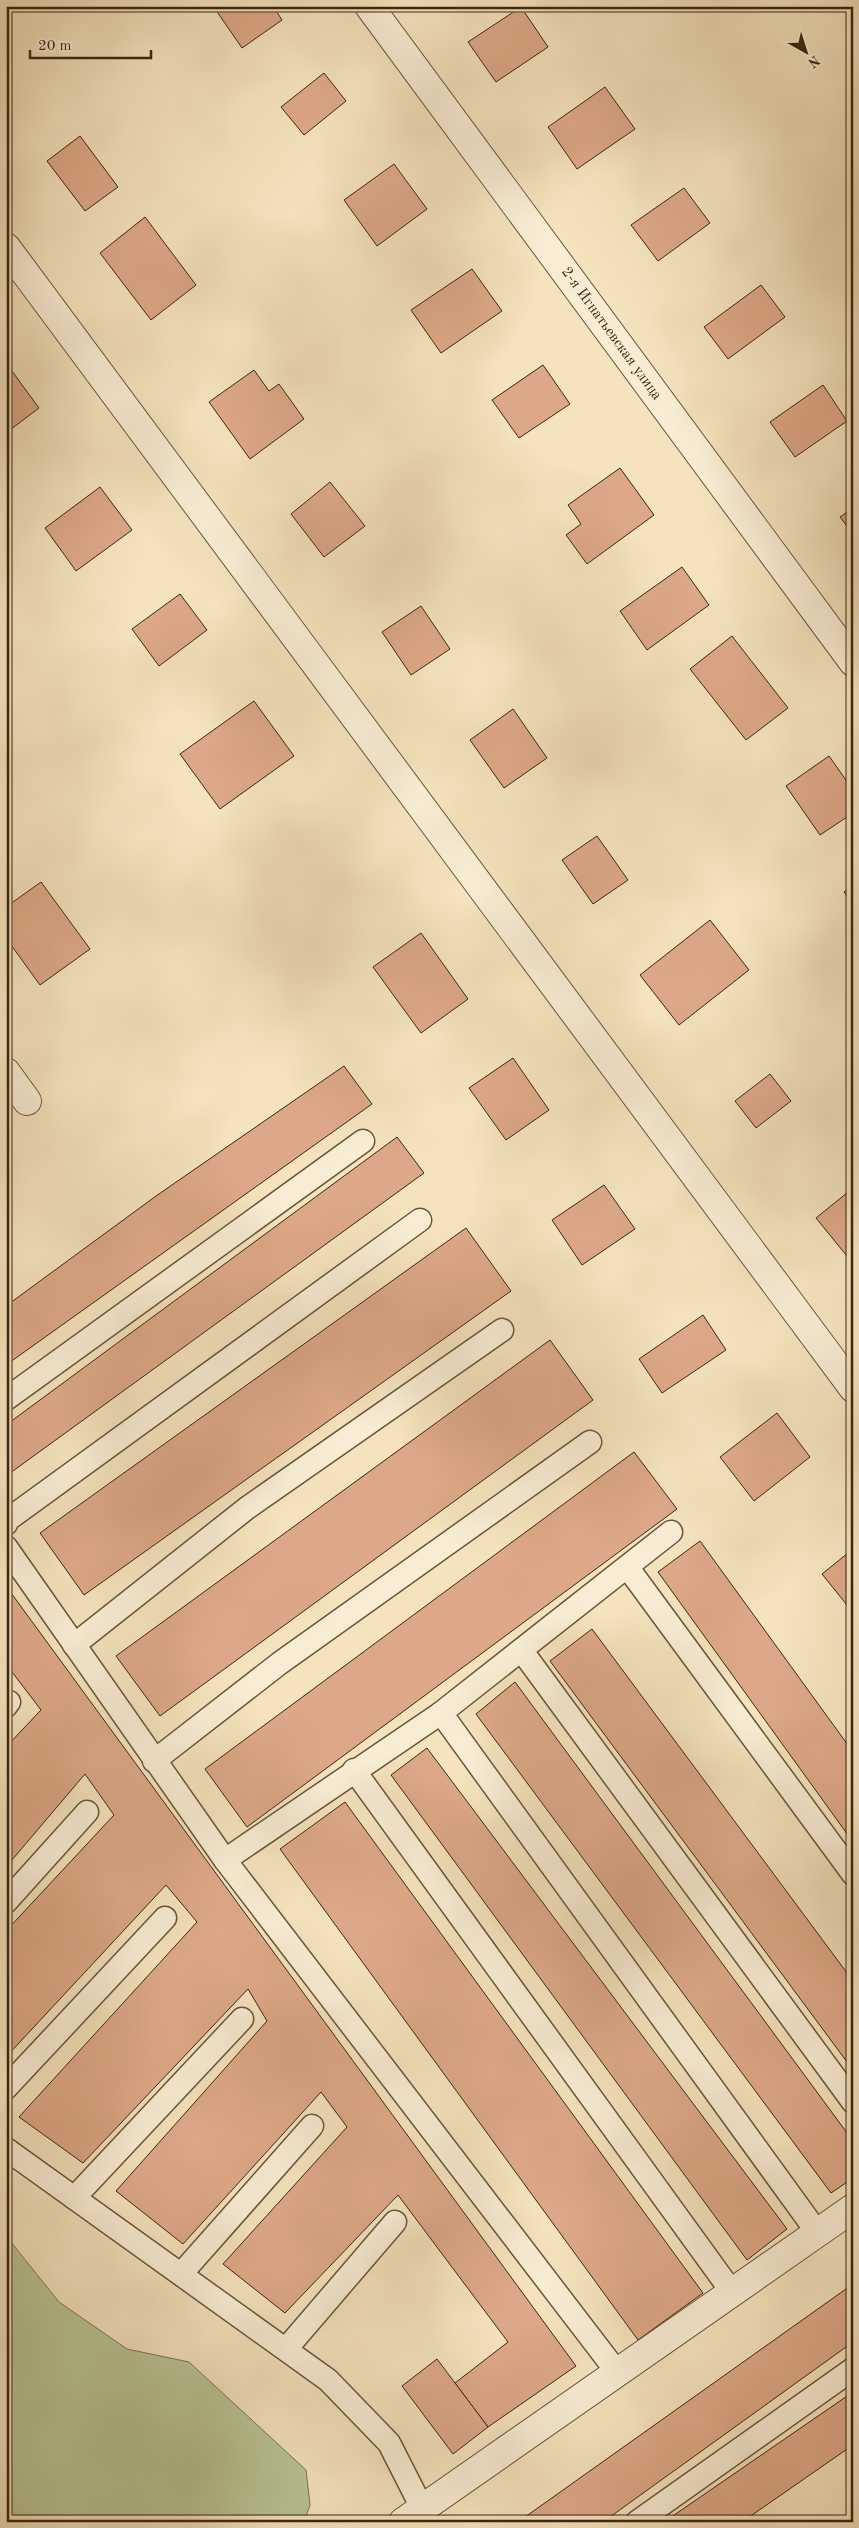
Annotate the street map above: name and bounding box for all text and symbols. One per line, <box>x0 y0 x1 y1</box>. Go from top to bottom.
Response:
scale bar <box>30 28 151 60</box>
north arrow <box>782 28 832 78</box>
text: 20 m <box>38 39 72 54</box>
text: N <box>805 53 822 70</box>
street label: 2-я Игнатьевская улица <box>558 265 664 404</box>

